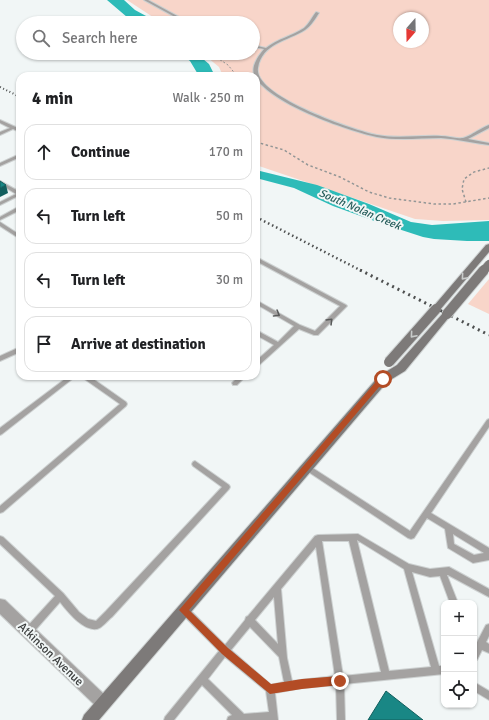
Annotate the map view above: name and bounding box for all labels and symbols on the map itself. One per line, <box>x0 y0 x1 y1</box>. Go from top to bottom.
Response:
north arrow <box>393 12 429 48</box>
water label: South Nolan Creek <box>317 186 404 233</box>
one-way arrow <box>461 272 468 279</box>
one-way arrow <box>273 309 280 317</box>
one-way arrow <box>325 318 332 325</box>
one-way arrow <box>410 330 417 338</box>
route start <box>374 370 392 388</box>
street label: Atkinson Avenue <box>15 619 87 689</box>
route end <box>331 672 349 690</box>

